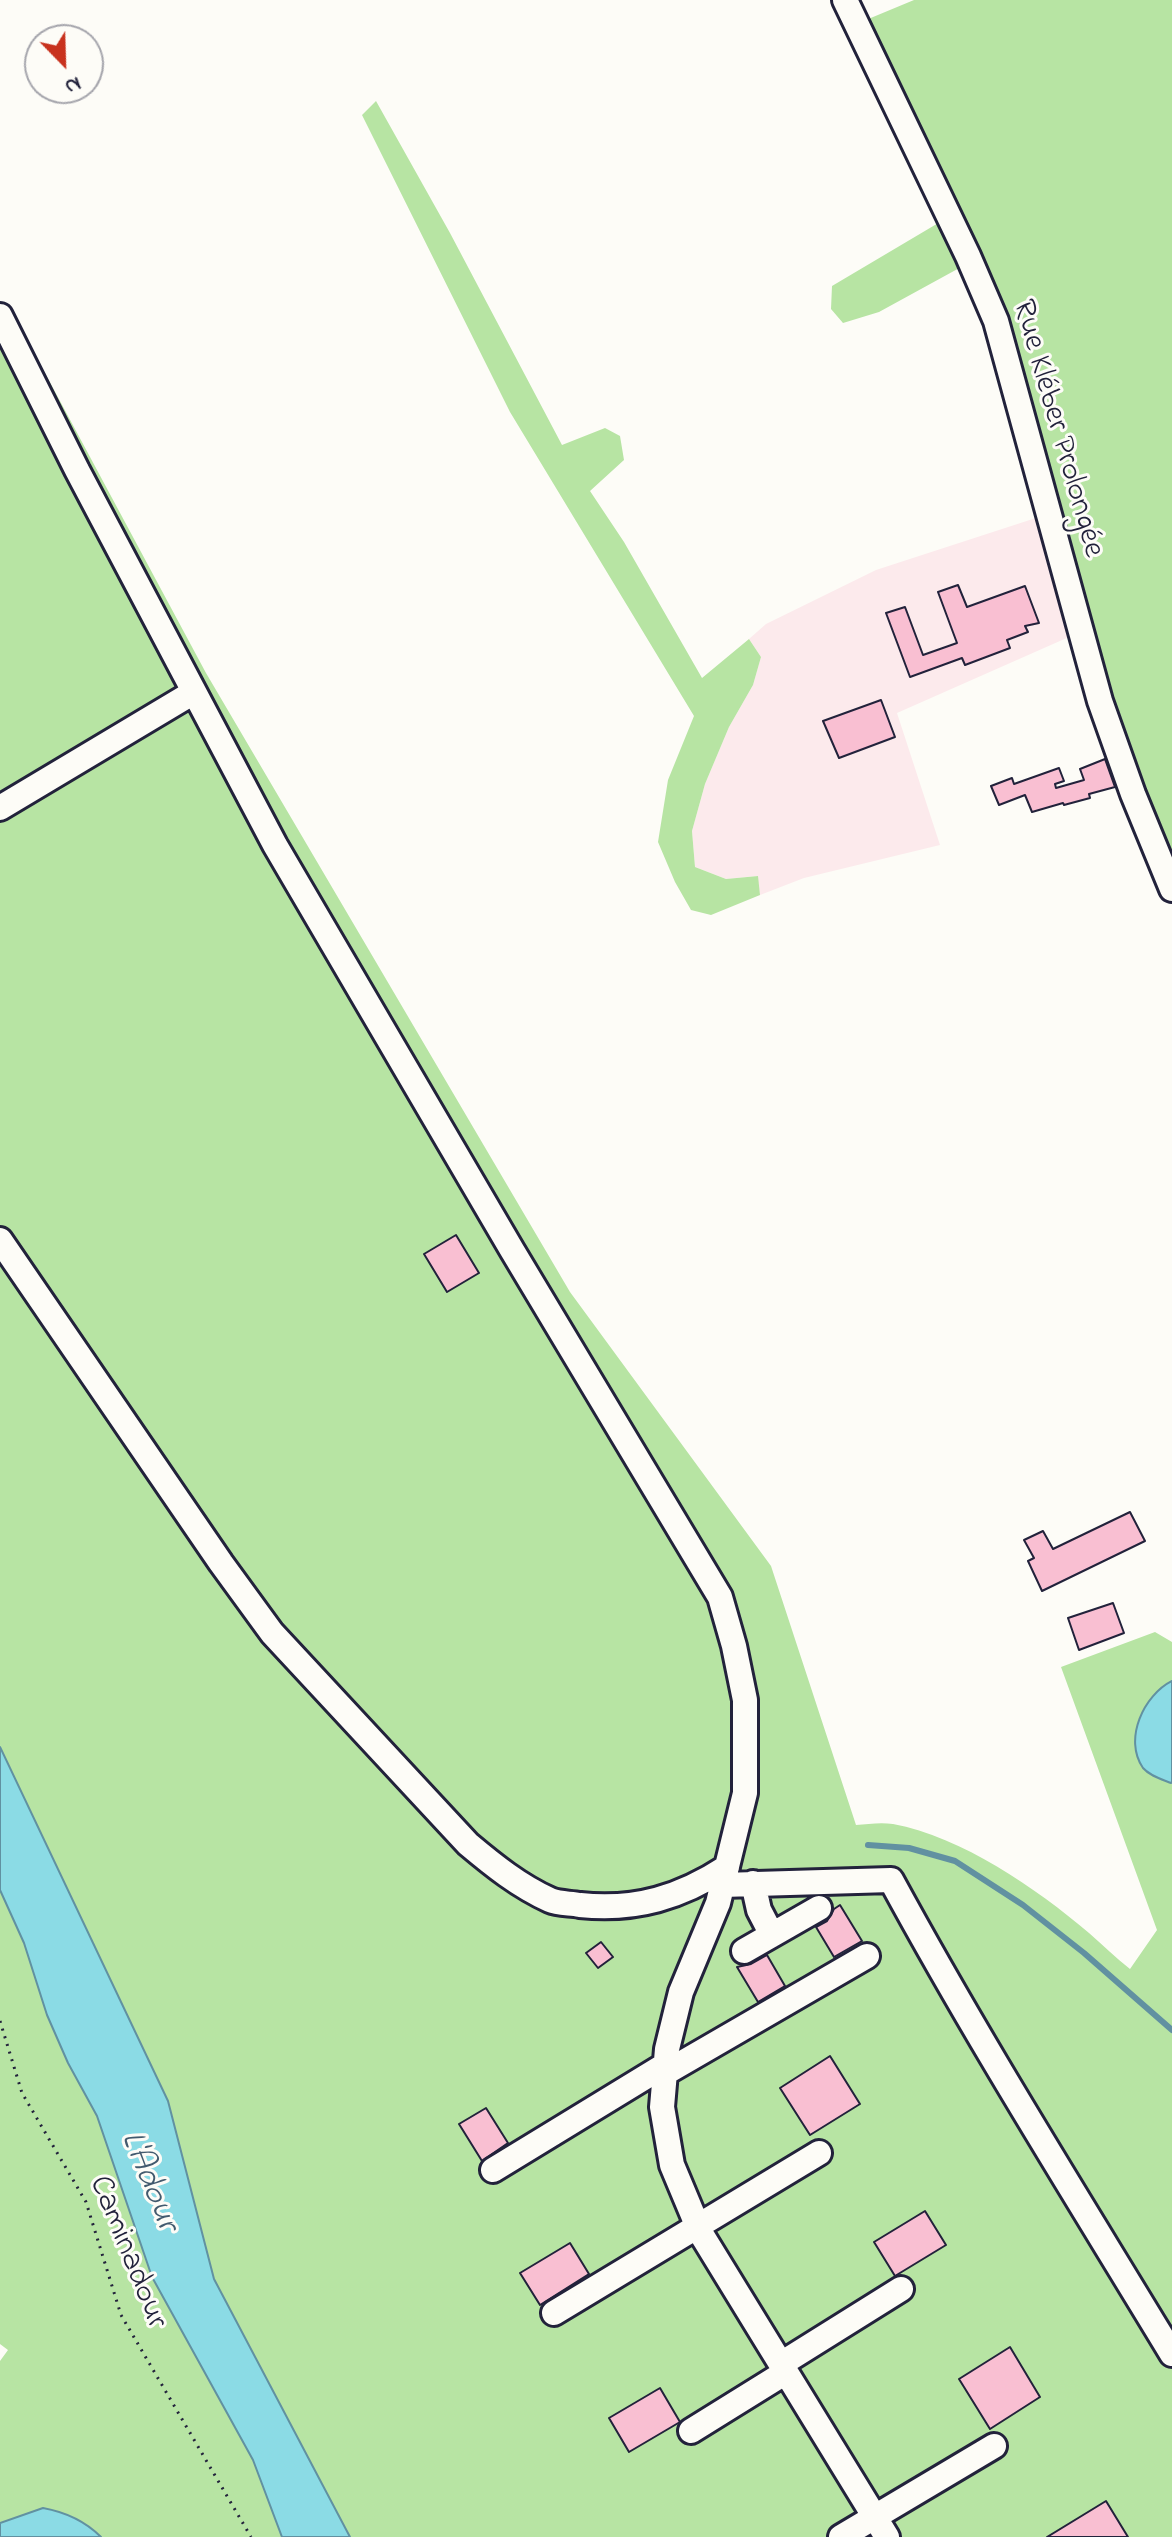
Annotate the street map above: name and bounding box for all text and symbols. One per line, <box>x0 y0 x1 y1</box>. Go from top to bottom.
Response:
north arrow <box>24 24 104 104</box>
text: N <box>60 67 86 102</box>
street label: Rue Kléber Prolongée <box>1001 296 1111 562</box>
water label: L'Adour <box>109 2126 185 2238</box>
street label: Caminadour <box>78 2171 174 2335</box>

